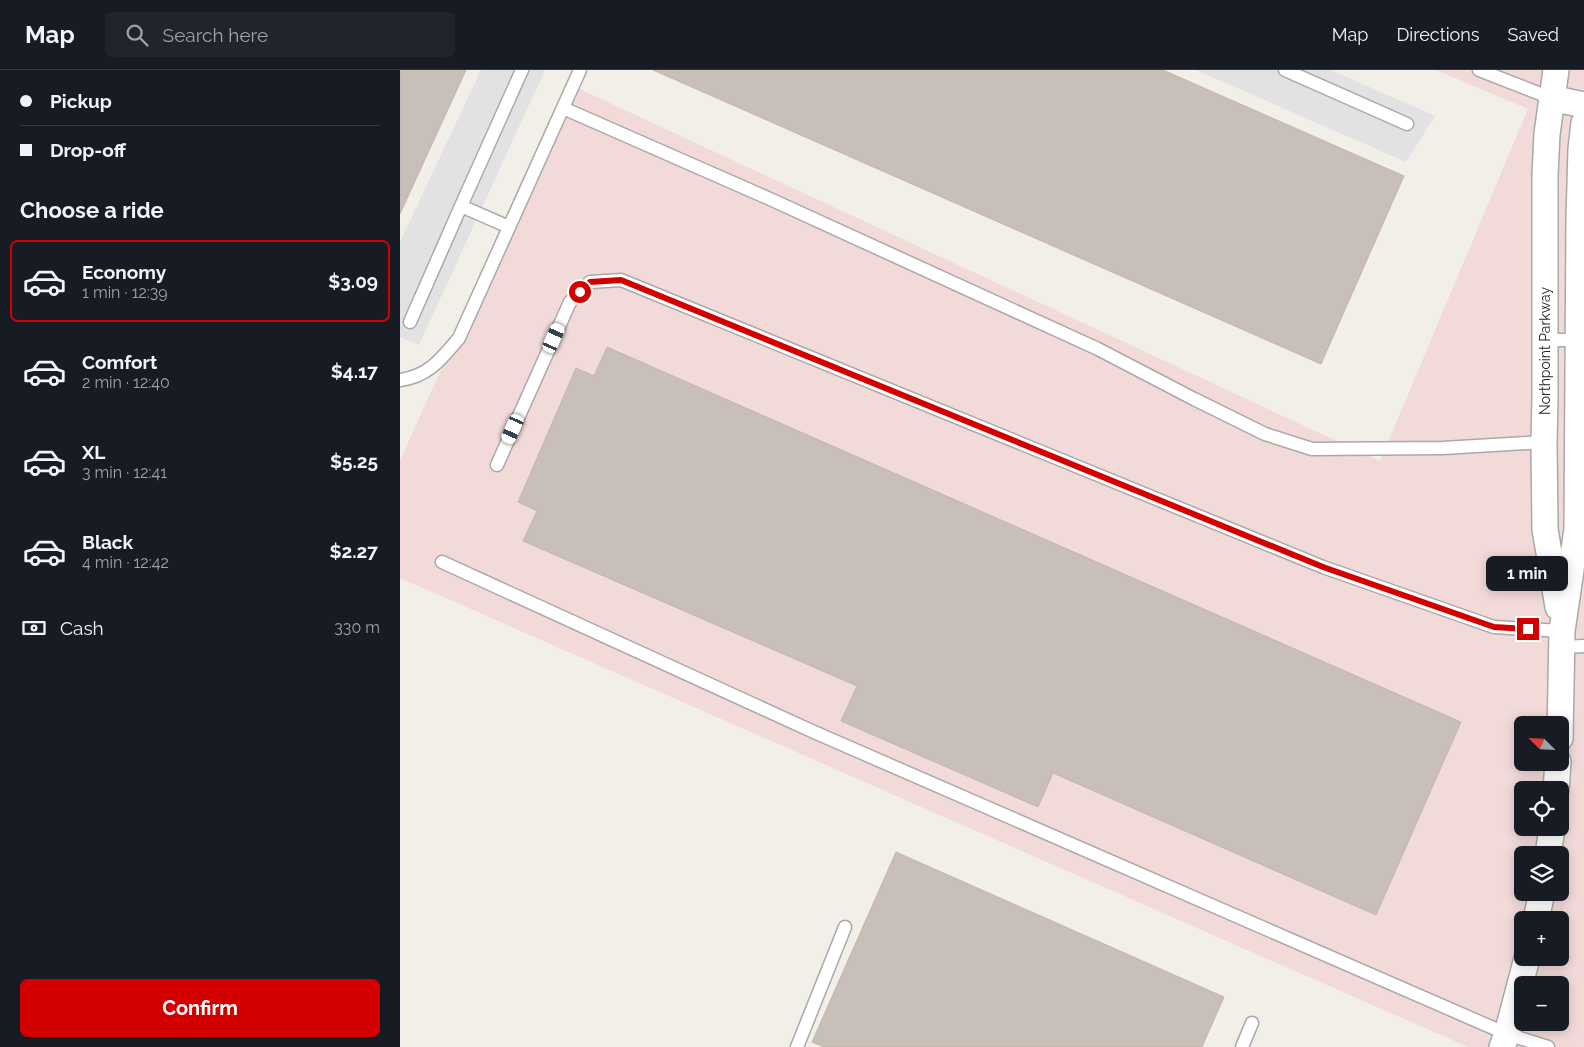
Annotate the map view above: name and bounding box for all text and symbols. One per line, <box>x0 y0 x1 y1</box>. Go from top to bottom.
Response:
search box <box>105 12 455 57</box>
text: Map <box>25 20 75 49</box>
icon: search <box>123 21 151 49</box>
text: Search here <box>163 24 268 46</box>
text: Map <box>1332 24 1368 45</box>
text: Directions <box>1396 24 1480 45</box>
text: Saved <box>1508 24 1559 45</box>
text: Pickup <box>50 90 112 112</box>
text: Drop-off <box>50 139 126 161</box>
text: Choose a ride <box>20 197 164 223</box>
icon: car <box>22 259 67 304</box>
text: Economy <box>82 261 166 283</box>
text: $3.09 <box>328 270 378 292</box>
route start <box>569 281 591 303</box>
text: 1 min · 12:39 <box>82 283 168 302</box>
street label: Northpoint Parkway <box>1537 287 1553 415</box>
car <box>541 321 566 355</box>
icon: car <box>22 349 67 394</box>
text: Comfort <box>82 351 157 373</box>
text: $4.17 <box>331 360 378 382</box>
text: 2 min · 12:40 <box>82 373 170 392</box>
car <box>500 412 525 446</box>
icon: car <box>22 439 67 484</box>
text: XL <box>82 441 105 463</box>
text: $5.25 <box>330 450 378 472</box>
text: 3 min · 12:41 <box>82 463 167 482</box>
icon: car <box>22 529 67 574</box>
text: Black <box>82 531 133 553</box>
text: $2.27 <box>330 540 378 562</box>
text: 4 min · 12:42 <box>82 553 169 572</box>
callout: 1 min <box>1487 556 1569 592</box>
text: 1 min <box>1507 564 1547 583</box>
icon: cash <box>20 614 48 642</box>
text: Cash <box>60 617 104 639</box>
text: 330 m <box>334 618 380 637</box>
route end <box>1517 618 1539 640</box>
north arrow <box>1514 716 1569 771</box>
map controls <box>1514 716 1569 1031</box>
button: locate <box>1514 781 1569 836</box>
button: layers <box>1514 846 1569 901</box>
button: + <box>1514 911 1569 966</box>
button: − <box>1514 976 1569 1031</box>
button: Confirm <box>20 979 380 1037</box>

